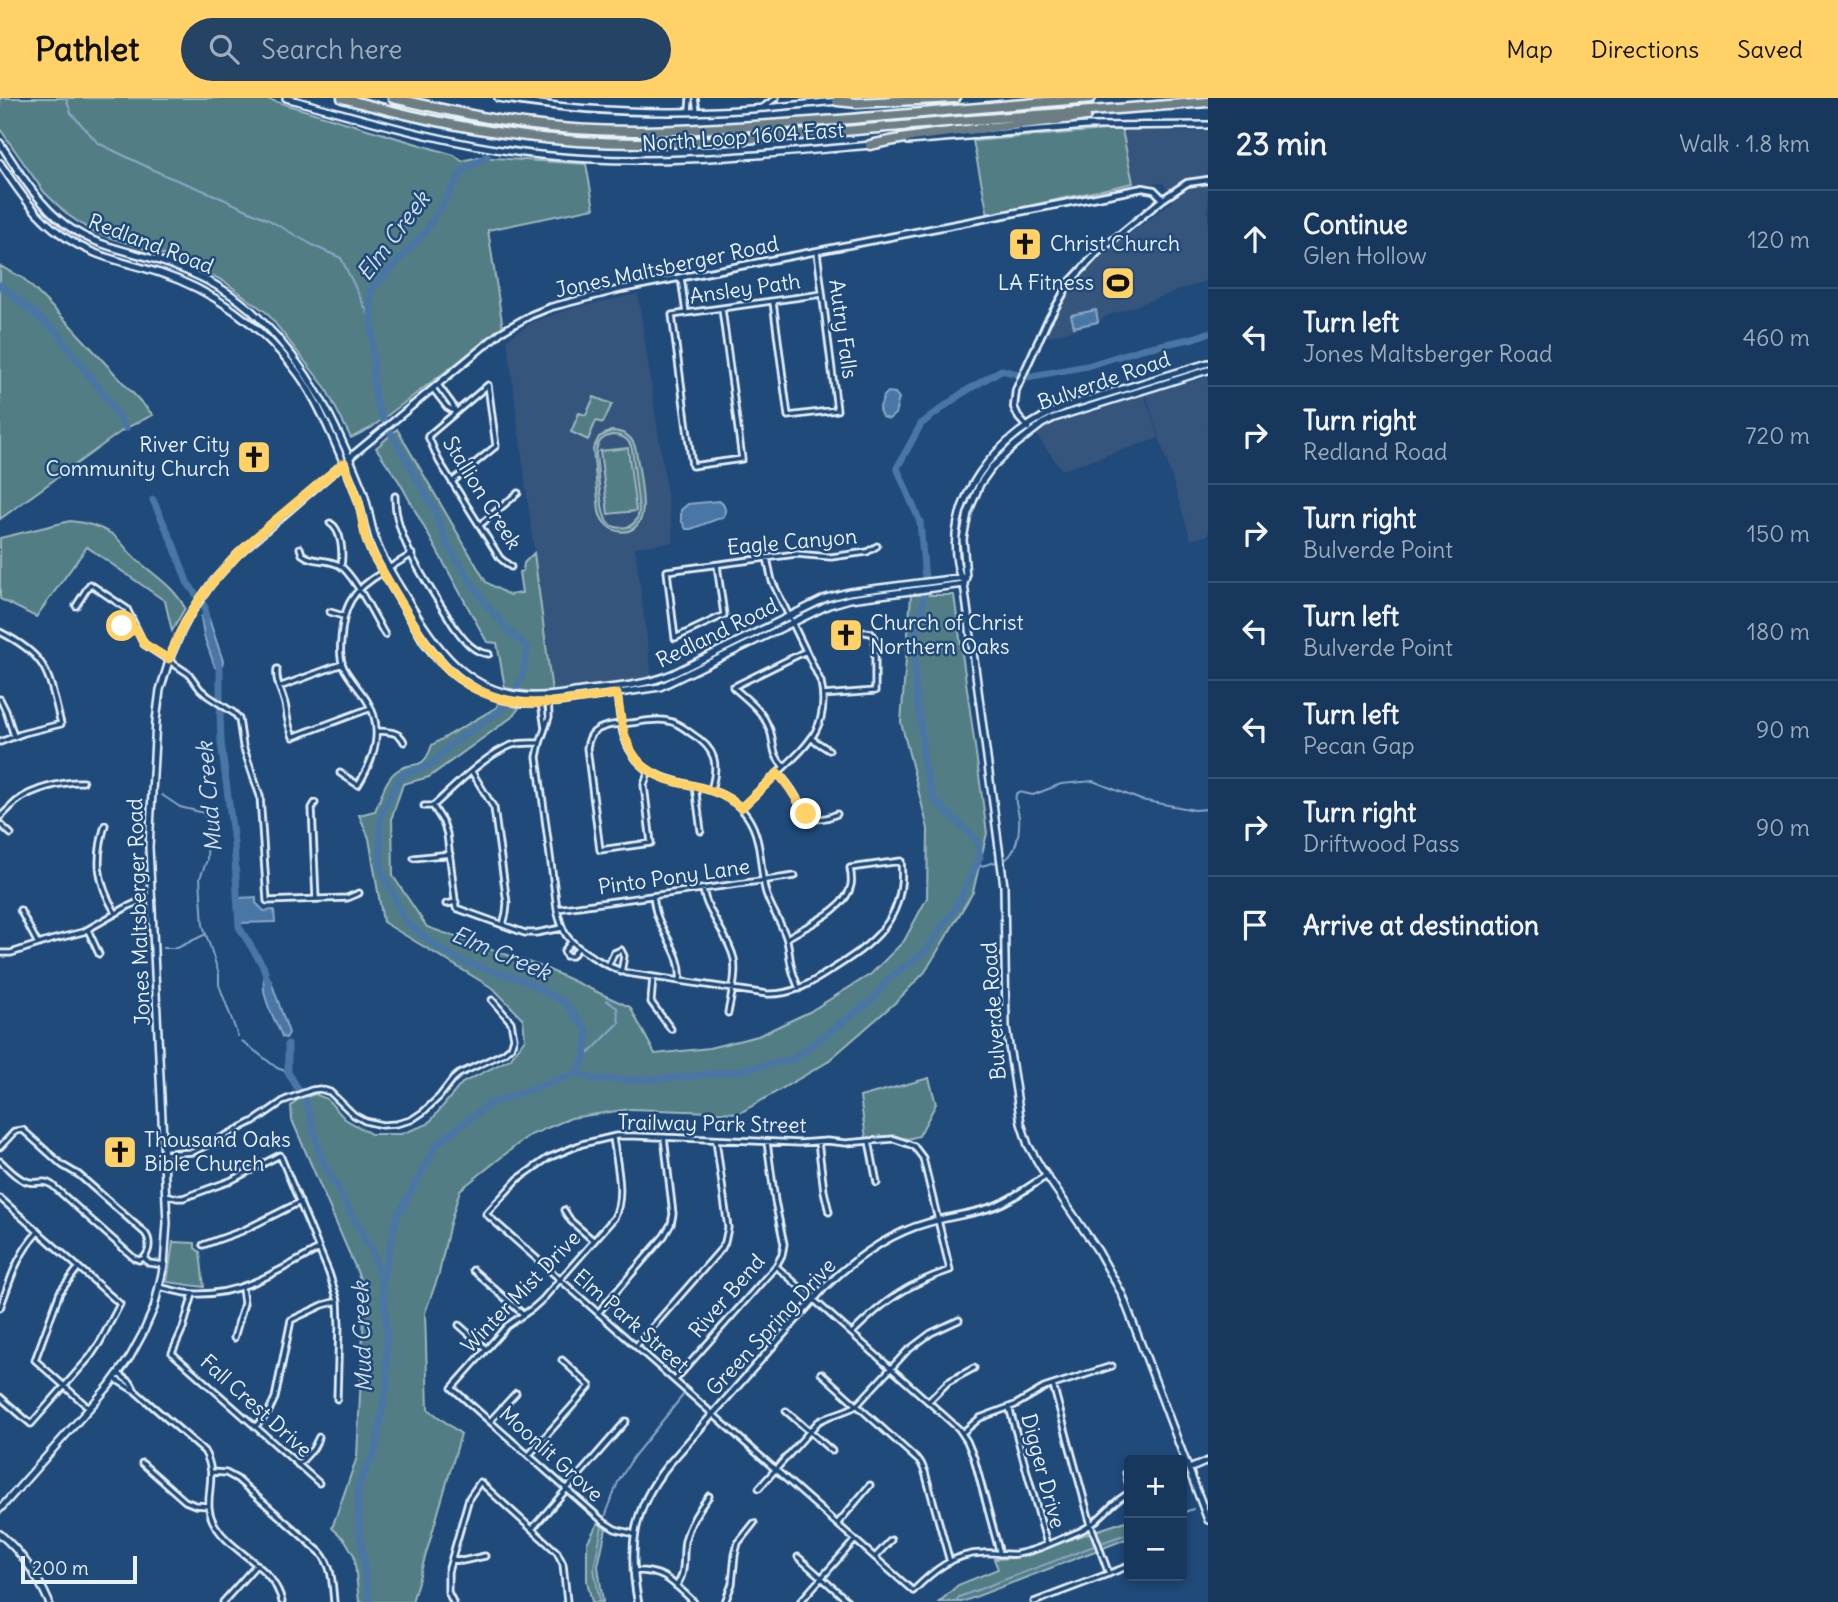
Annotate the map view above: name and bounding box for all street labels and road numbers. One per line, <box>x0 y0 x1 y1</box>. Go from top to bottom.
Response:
street label: North Loop 1604 East <box>641 116 845 157</box>
street label: Redland Road <box>85 207 218 280</box>
street label: Jones Maltsberger Road <box>553 230 781 303</box>
street label: Ansley Path <box>688 267 802 310</box>
street label: Autry Falls <box>823 277 864 380</box>
street label: Bulverde Road <box>1034 345 1174 416</box>
street label: Stallion Creek <box>437 431 528 554</box>
street label: Eagle Canyon <box>726 522 858 561</box>
street label: Redland Road <box>652 591 782 674</box>
street label: Jones Maltsberger Road <box>121 798 156 1026</box>
street label: Pinto Pony Lane <box>596 852 752 901</box>
street label: Bulverde Road <box>975 941 1012 1081</box>
street label: Trailway Park Street <box>617 1108 807 1139</box>
street label: Winter Mist Drive <box>455 1225 586 1359</box>
street label: River Bend <box>683 1248 771 1343</box>
street label: Green Spring Drive <box>700 1252 841 1401</box>
street label: Elm Park Street <box>568 1263 695 1378</box>
street label: Fall Crest Drive <box>195 1348 318 1463</box>
street label: Moonlit Grove <box>494 1400 609 1507</box>
street label: Digger Drive <box>1015 1411 1072 1531</box>

